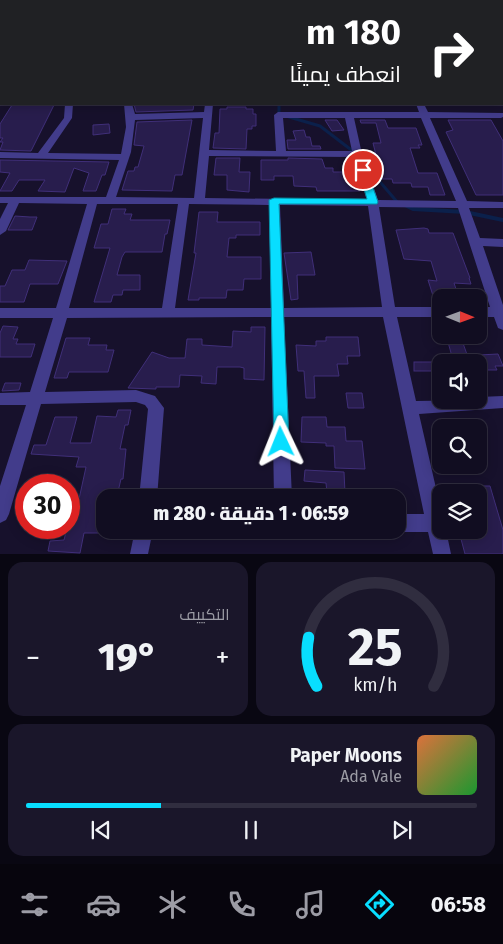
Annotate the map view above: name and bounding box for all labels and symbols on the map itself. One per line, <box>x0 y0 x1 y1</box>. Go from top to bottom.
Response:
pin <box>342 149 384 191</box>
north arrow <box>432 289 488 344</box>
position arrow <box>254 415 306 467</box>
speed limit sign: 30 <box>15 474 80 539</box>

